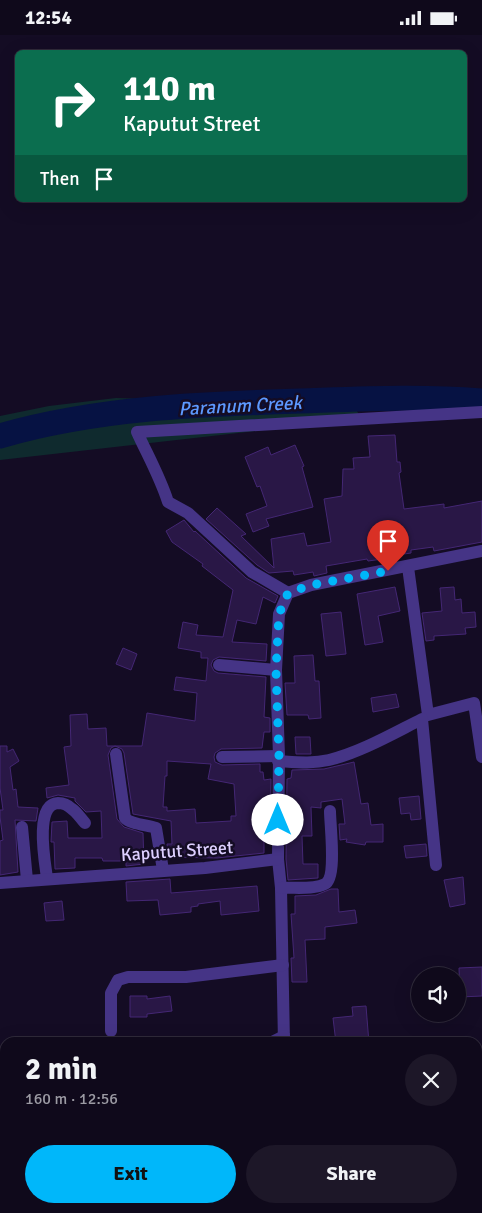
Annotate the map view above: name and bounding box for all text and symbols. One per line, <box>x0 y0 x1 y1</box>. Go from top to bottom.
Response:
text: 12:54 <box>25 6 72 30</box>
text: 110 m <box>123 67 216 110</box>
icon: right <box>40 70 105 135</box>
text: Kaputut Street <box>123 110 261 137</box>
icon: arrive <box>90 165 118 193</box>
text: Then <box>40 167 80 191</box>
water label: Paranum Creek <box>178 391 304 421</box>
pin <box>367 520 409 571</box>
icon: arrive <box>374 527 402 555</box>
position arrow <box>251 793 303 845</box>
street label: Kaputut Street <box>120 836 234 866</box>
map controls <box>411 967 466 1022</box>
button: sound <box>411 967 466 1022</box>
text: 2 min <box>25 1051 97 1088</box>
button: close <box>405 1054 457 1106</box>
text: 160 m · 12:56 <box>25 1089 118 1109</box>
button: Exit <box>25 1145 236 1203</box>
button: Share <box>246 1145 457 1203</box>

